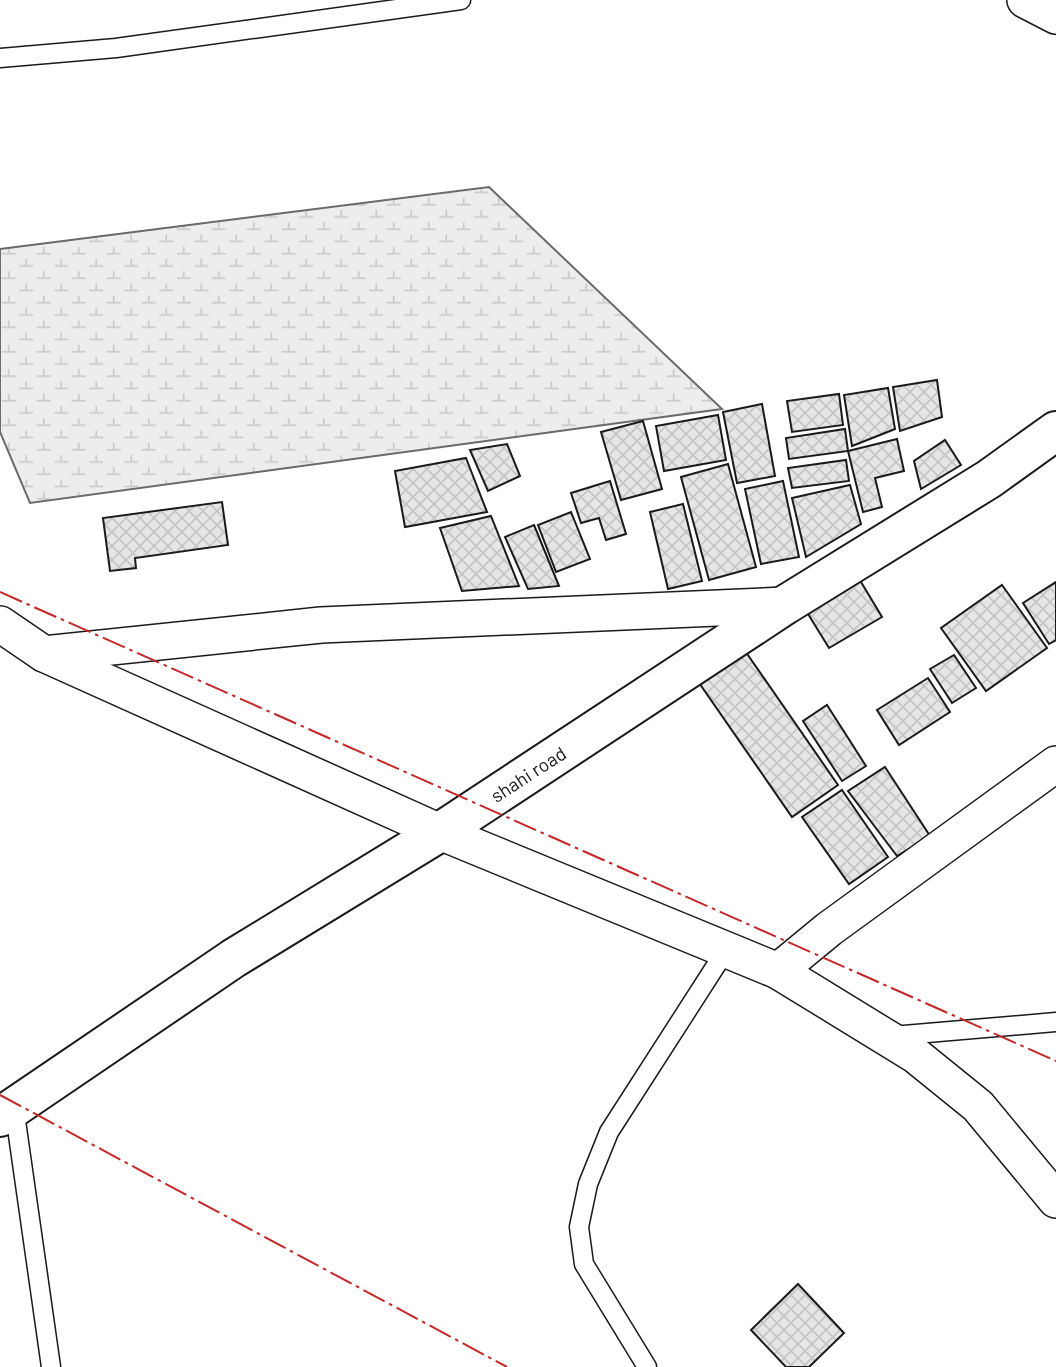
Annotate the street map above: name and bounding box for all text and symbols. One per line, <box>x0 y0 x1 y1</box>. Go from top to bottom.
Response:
street label: shahi road <box>486 741 570 807</box>

